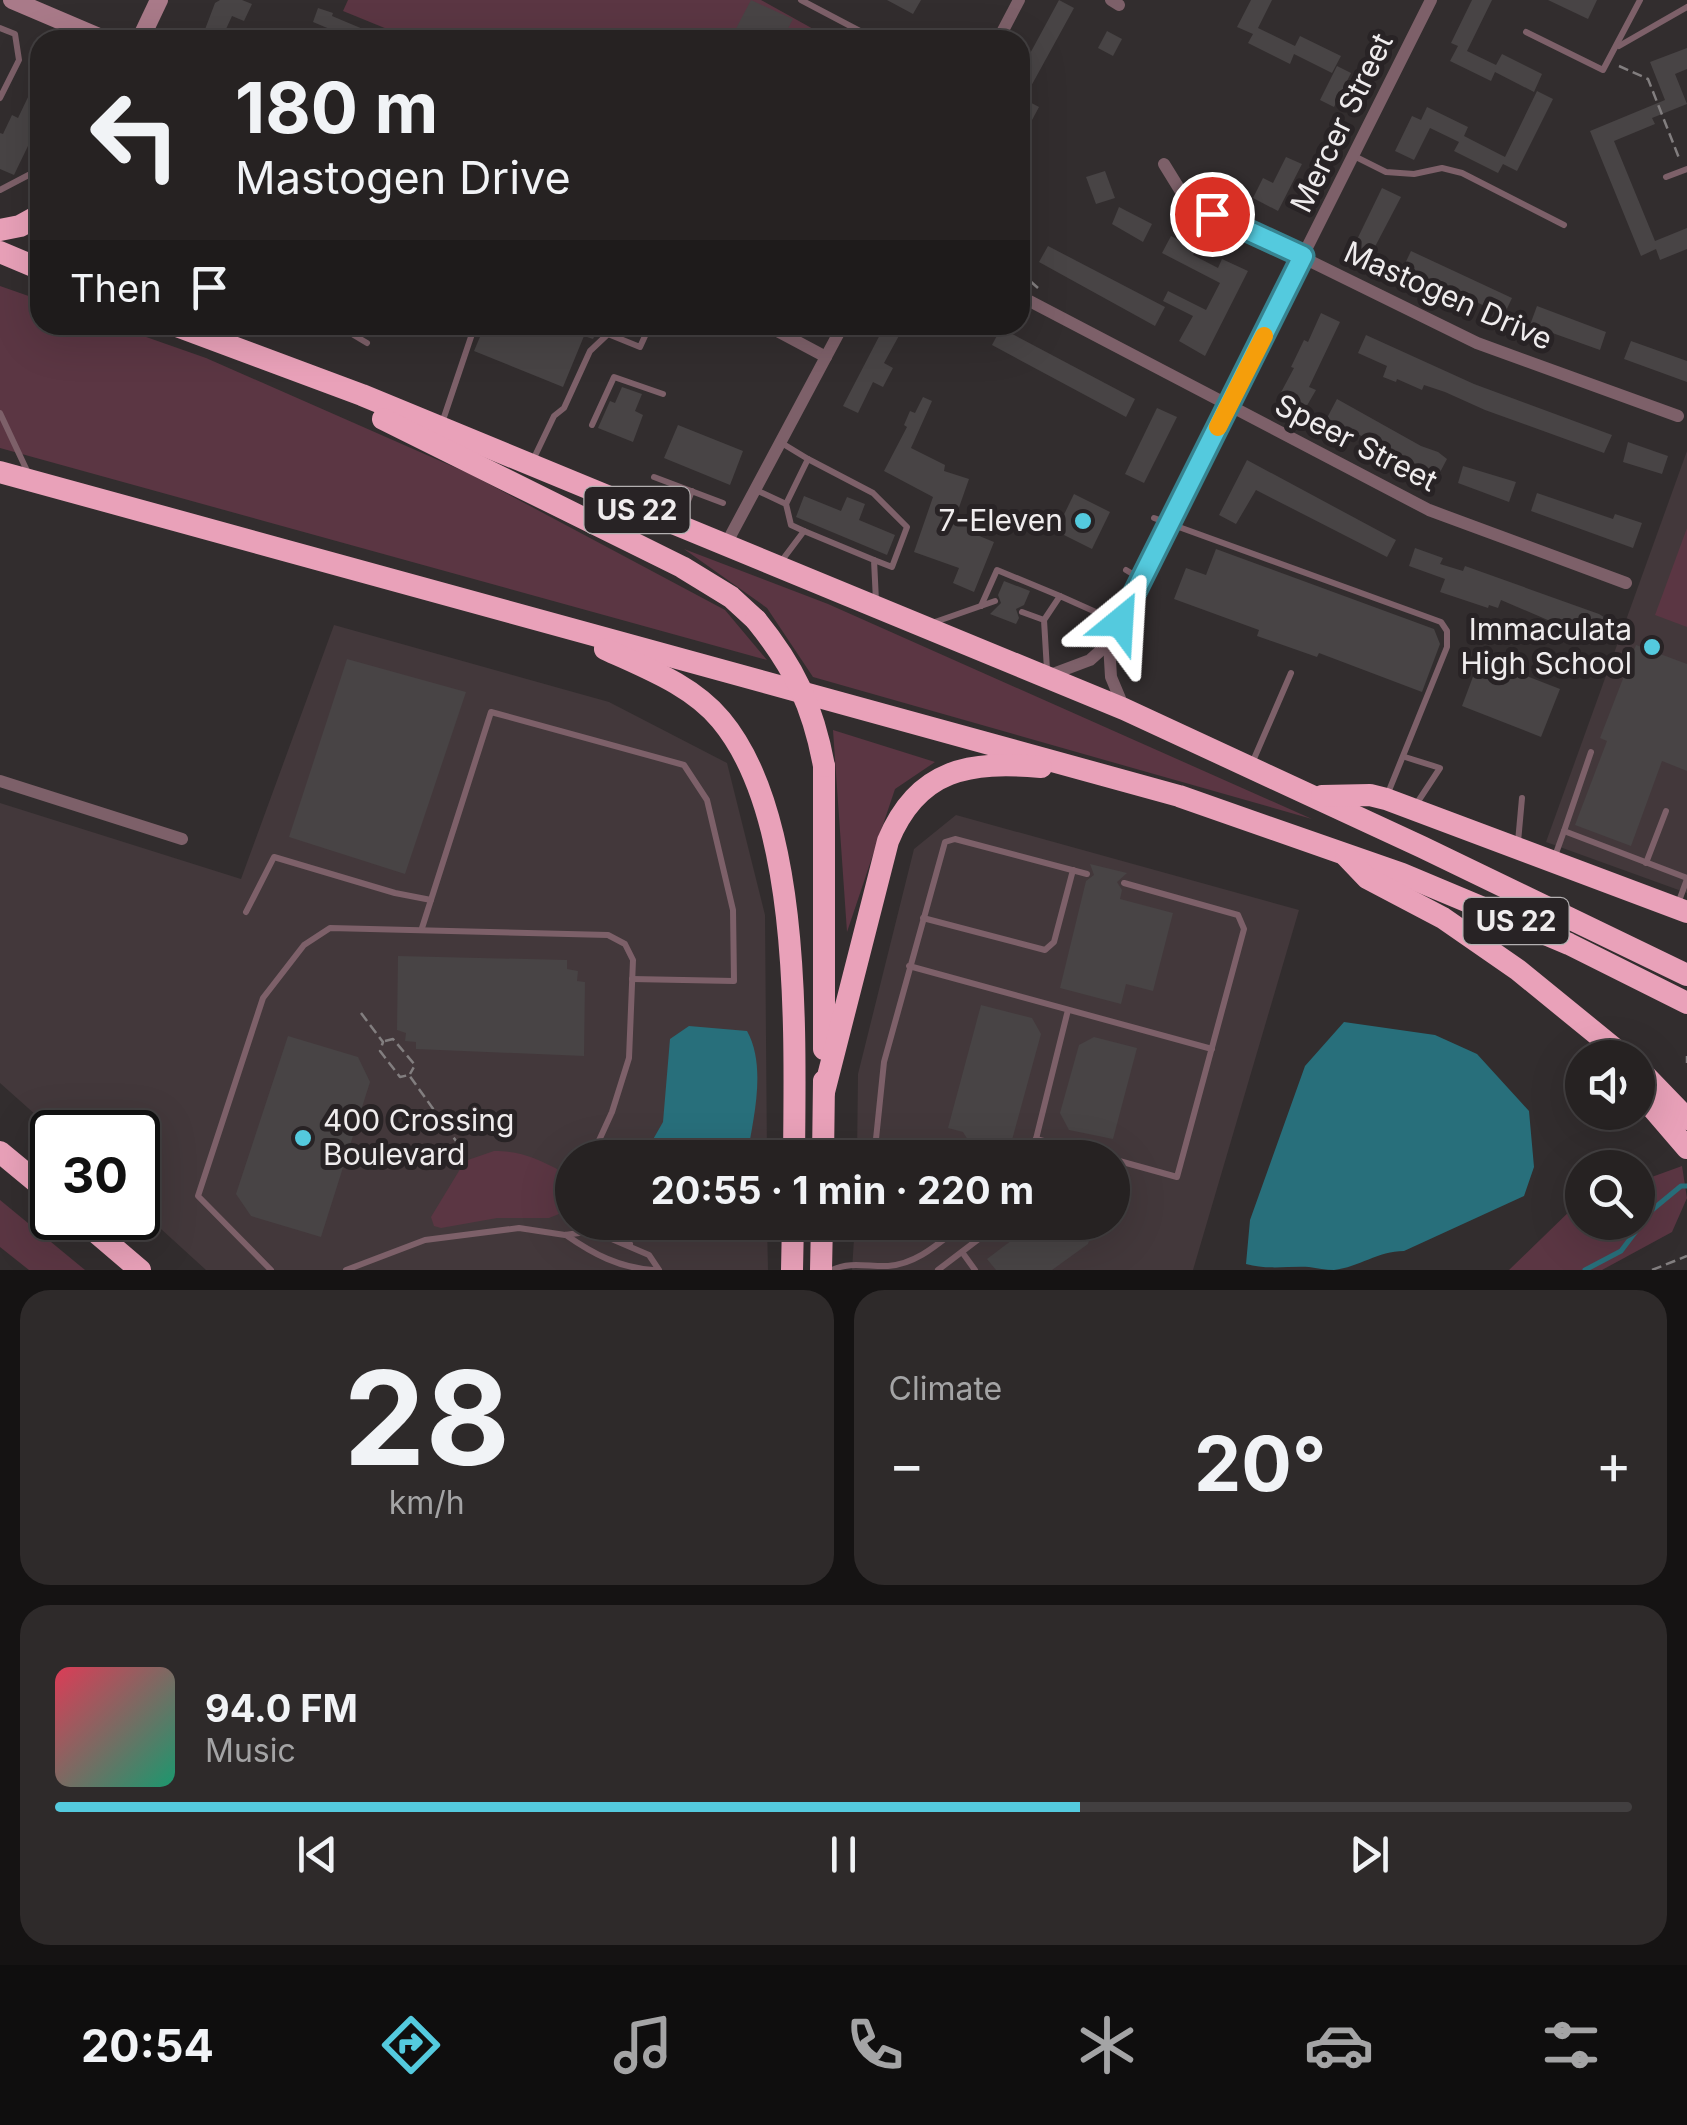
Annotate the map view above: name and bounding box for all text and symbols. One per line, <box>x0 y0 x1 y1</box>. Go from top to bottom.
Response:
street label: Mercer Street <box>1282 27 1400 218</box>
text: 180 m <box>235 65 438 150</box>
icon: left <box>70 70 200 200</box>
text: Mastogen Drive <box>235 150 571 205</box>
pin <box>1170 172 1255 257</box>
icon: arrive <box>1185 187 1240 242</box>
street label: Mastogen Drive <box>1339 233 1558 357</box>
icon: arrive <box>182 260 237 315</box>
text: Then <box>70 265 162 311</box>
street label: Speer Street <box>1269 386 1444 498</box>
road number: US 22 <box>584 487 690 533</box>
place label: 7-Eleven <box>939 502 1063 538</box>
marker: 7-Eleven <box>1072 510 1094 532</box>
position arrow <box>1068 570 1172 674</box>
place label: Immaculata High School <box>1460 611 1632 681</box>
marker: Immaculata High School <box>1641 636 1663 658</box>
road number: US 22 <box>1464 898 1568 944</box>
map controls <box>1565 1040 1655 1240</box>
button: sound <box>1565 1040 1655 1130</box>
place label: 400 Crossing Boulevard <box>323 1102 514 1172</box>
speed limit sign: 30 <box>30 1110 160 1240</box>
marker: 400 Crossing Boulevard <box>292 1127 314 1149</box>
button: search <box>1565 1150 1655 1240</box>
text: 20:55 · 1 min · 220 m <box>651 1167 1034 1213</box>
text: 28 <box>344 1339 510 1496</box>
text: Climate <box>889 1369 1002 1408</box>
text: 20° <box>1194 1418 1326 1509</box>
text: − <box>889 1431 925 1497</box>
text: + <box>1596 1431 1632 1497</box>
text: km/h <box>389 1483 465 1522</box>
text: 94.0 FM <box>205 1685 358 1731</box>
text: Music <box>205 1731 296 1770</box>
icon: previous <box>290 1827 345 1882</box>
icon: pause <box>816 1827 871 1882</box>
icon: next <box>1342 1827 1397 1882</box>
icon: directions <box>376 2010 446 2080</box>
icon: music <box>608 2010 678 2080</box>
icon: phone <box>840 2010 910 2080</box>
icon: climate <box>1072 2010 1142 2080</box>
icon: car <box>1304 2010 1374 2080</box>
icon: filters <box>1536 2010 1606 2080</box>
text: 20:54 <box>81 2018 214 2073</box>

